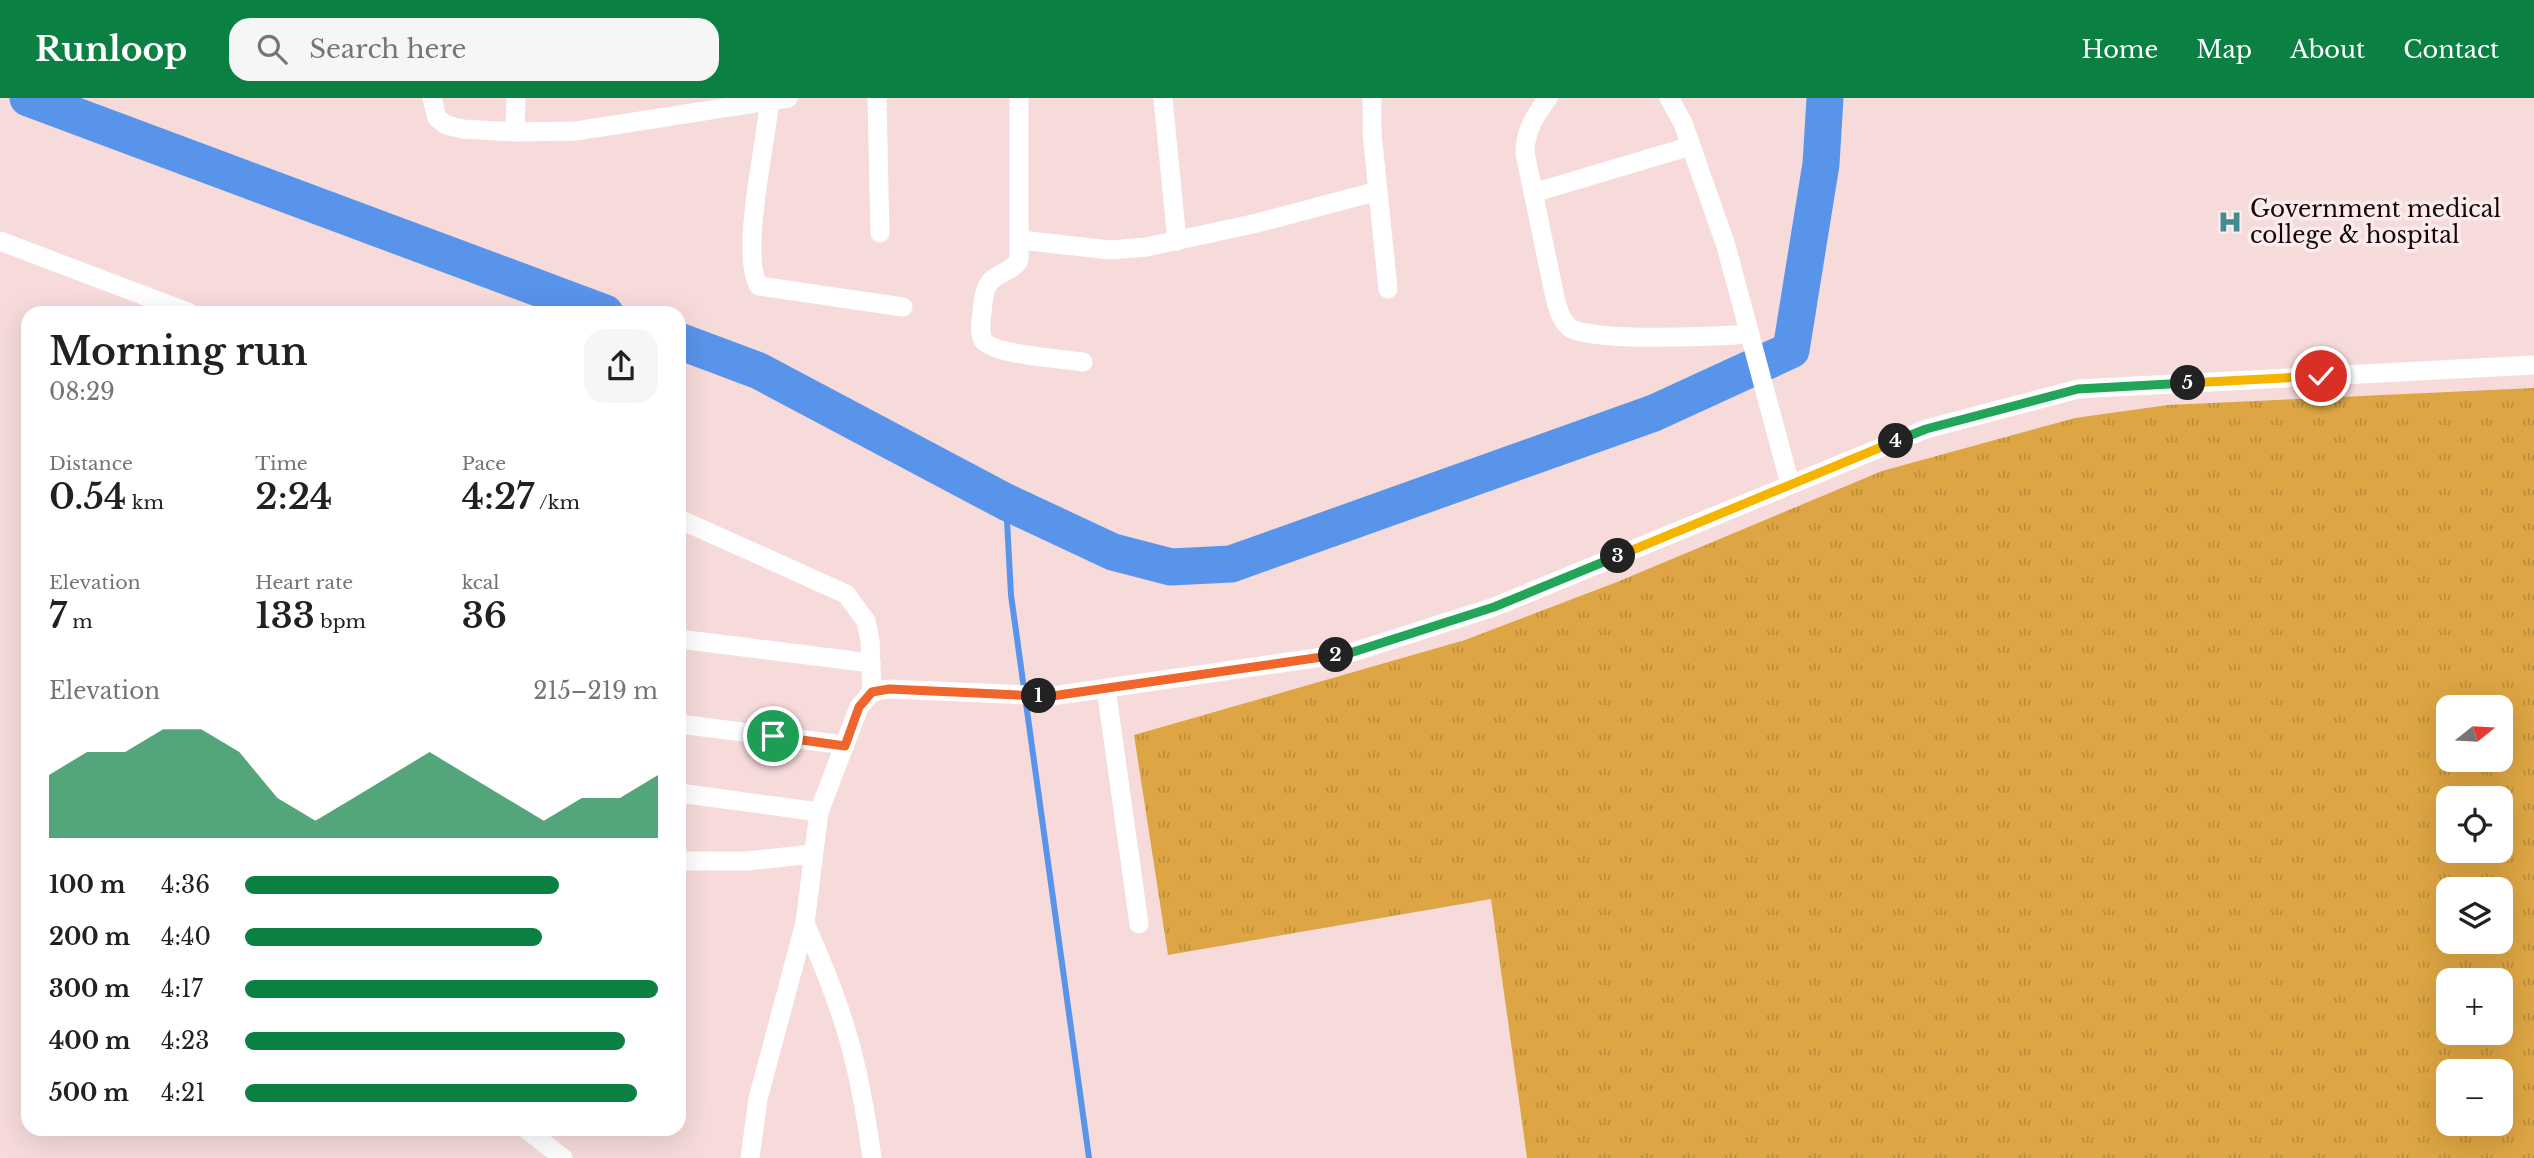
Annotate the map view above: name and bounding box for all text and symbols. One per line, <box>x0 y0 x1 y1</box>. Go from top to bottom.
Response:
search box <box>229 18 719 81</box>
text: Runloop <box>35 29 187 70</box>
icon: search <box>253 30 291 68</box>
text: Search here <box>309 33 466 65</box>
text: Home <box>2082 35 2158 64</box>
text: Map <box>2196 35 2252 64</box>
text: About <box>2290 35 2365 64</box>
text: Contact <box>2403 35 2499 64</box>
place label: Government medical college & hospital <box>2250 195 2501 249</box>
hospital icon: Government medical college & hospital <box>2216 208 2244 236</box>
text: Morning run <box>49 328 308 375</box>
button: share <box>584 329 658 403</box>
pin <box>2291 346 2351 406</box>
icon: check <box>2302 357 2340 395</box>
pin: 5 <box>2170 366 2206 400</box>
text: 5 <box>2182 371 2193 394</box>
text: 08:29 <box>49 378 115 406</box>
pin: 4 <box>1878 424 1913 458</box>
text: 4 <box>1889 429 1902 452</box>
text: Distance <box>49 452 133 475</box>
text: Time <box>255 452 308 475</box>
text: Pace <box>462 452 506 475</box>
text: 0.54 <box>49 475 126 518</box>
text: 2:24 <box>255 475 332 518</box>
text: 4:27 <box>462 475 534 518</box>
text: km <box>126 491 164 514</box>
text: /km <box>534 491 580 514</box>
pin: 3 <box>1600 538 1636 574</box>
text: 3 <box>1611 544 1624 567</box>
text: Elevation <box>49 571 141 594</box>
text: Heart rate <box>255 571 353 594</box>
text: kcal <box>462 571 500 594</box>
text: 7 <box>49 594 67 637</box>
text: 133 <box>255 594 315 637</box>
text: 36 <box>462 594 507 637</box>
text: m <box>67 610 93 633</box>
text: bpm <box>315 610 366 633</box>
pin: 2 <box>1318 638 1354 672</box>
text: 2 <box>1329 643 1342 666</box>
text: Elevation <box>49 677 160 705</box>
text: 215–219 m <box>533 677 658 705</box>
pin: 1 <box>1021 678 1056 714</box>
text: 1 <box>1034 684 1043 707</box>
north arrow <box>2436 695 2513 772</box>
map controls <box>2436 695 2513 1136</box>
pin <box>743 706 803 766</box>
icon: arrive <box>754 717 792 755</box>
button: locate <box>2436 786 2513 863</box>
text: 100 m <box>49 871 125 899</box>
text: 4:36 <box>161 871 210 899</box>
button: layers <box>2436 877 2513 954</box>
text: 200 m <box>49 923 130 951</box>
text: 4:40 <box>161 923 211 951</box>
button: + <box>2436 968 2513 1045</box>
text: 300 m <box>49 975 130 1003</box>
text: 4:17 <box>161 975 203 1003</box>
text: 400 m <box>49 1027 131 1055</box>
text: 4:23 <box>161 1027 209 1055</box>
button: − <box>2436 1059 2513 1136</box>
text: 500 m <box>49 1079 129 1107</box>
text: 4:21 <box>161 1079 205 1107</box>

